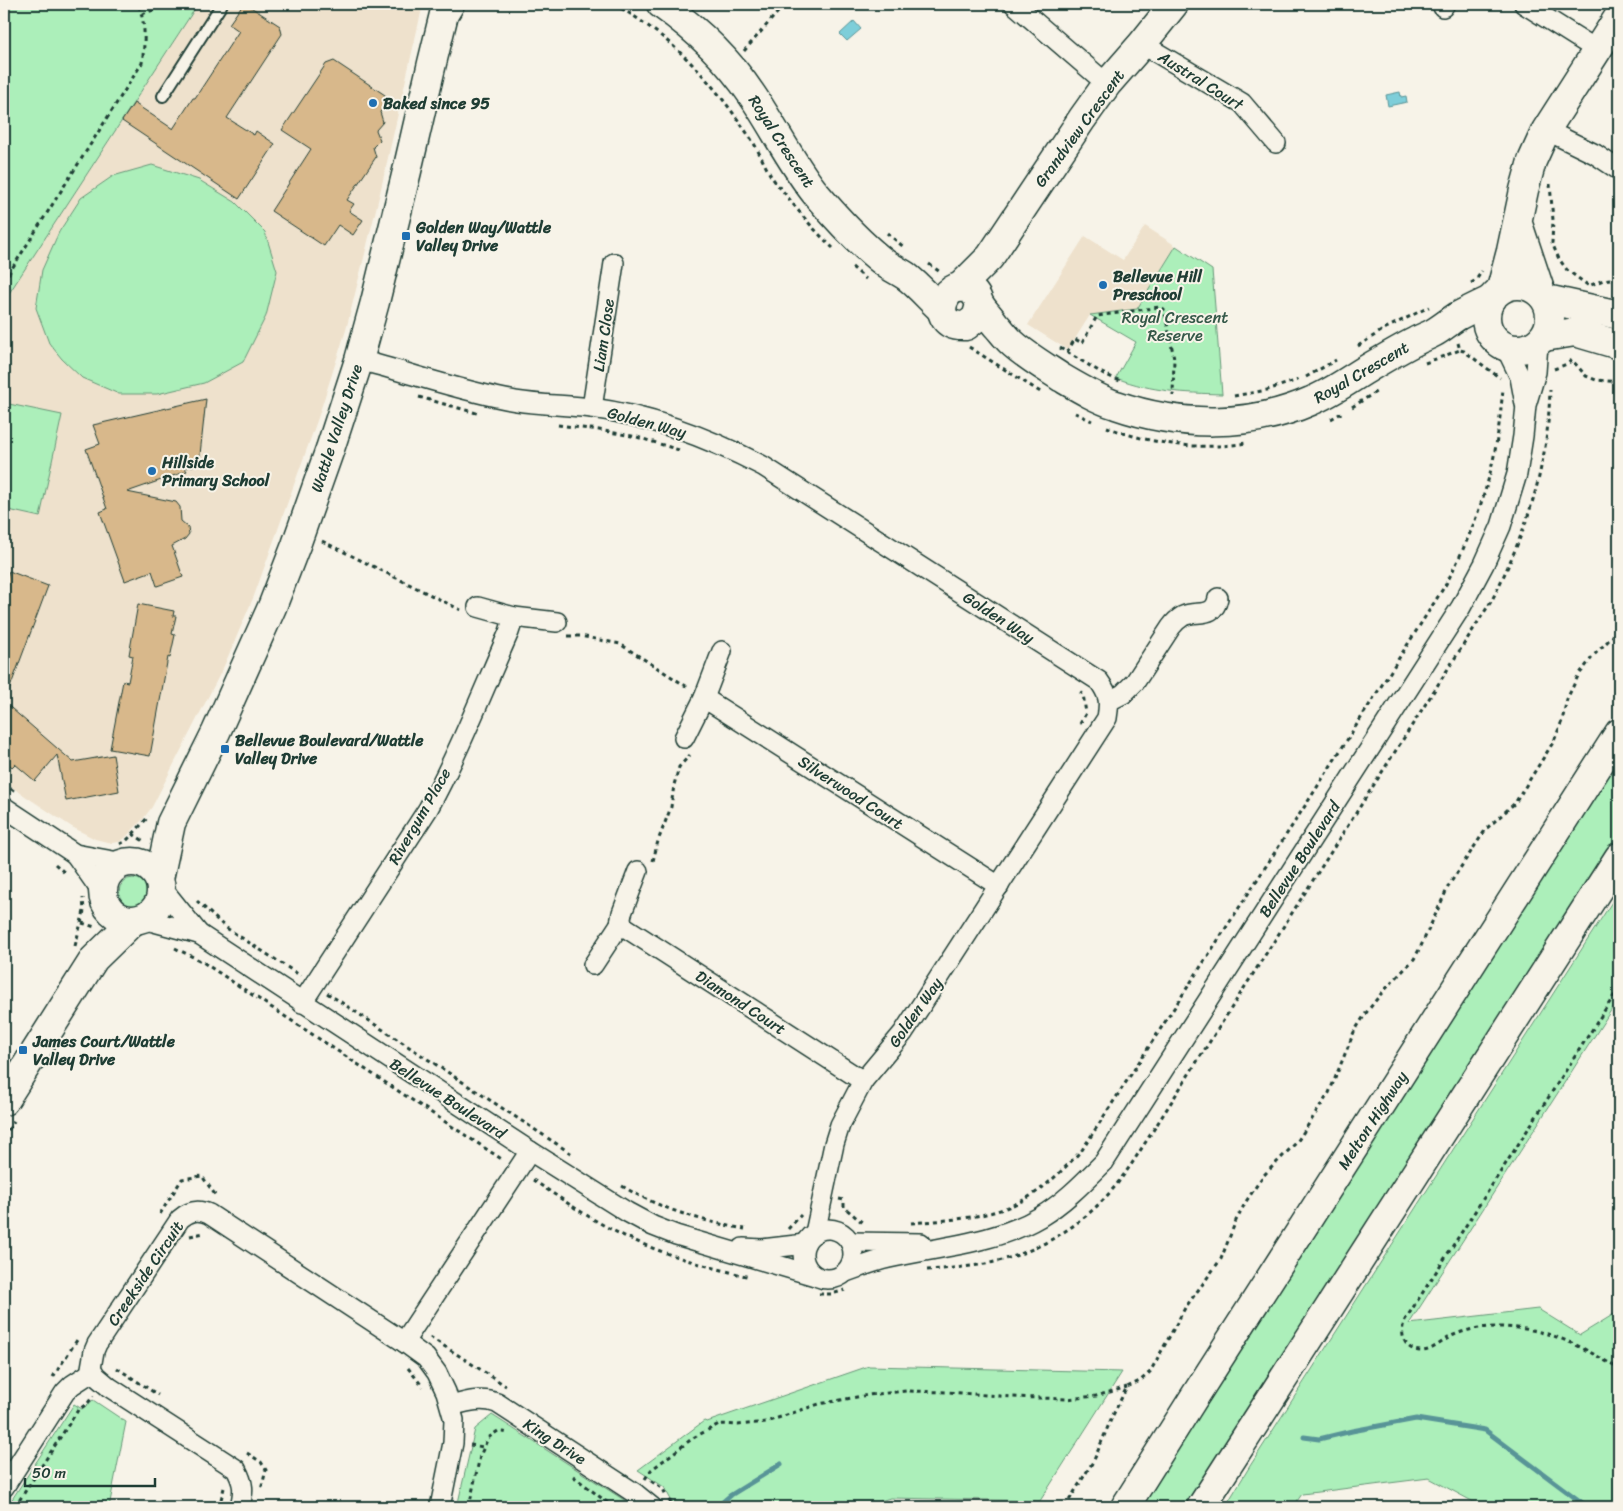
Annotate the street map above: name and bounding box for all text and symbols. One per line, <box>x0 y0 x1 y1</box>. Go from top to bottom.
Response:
street label: Austral Court <box>1151 42 1250 119</box>
street label: Grandview Crescent <box>1026 63 1132 194</box>
place label: Baked since 95 <box>383 89 490 118</box>
street label: Royal Crescent <box>740 89 823 194</box>
marker: Baked since 95 <box>367 97 379 109</box>
place label: Golden Way/Wattle Valley Drive <box>415 213 552 260</box>
marker: Golden Way/Wattle Valley Drive <box>400 230 412 242</box>
place label: Bellevue Hill Preschool <box>1113 262 1203 309</box>
marker: Bellevue Hill Preschool <box>1097 279 1109 291</box>
street label: Liam Close <box>584 297 623 374</box>
park label: Royal Crescent Reserve <box>1122 303 1228 350</box>
street label: Royal Crescent <box>1308 333 1415 412</box>
street label: Wattle Valley Drive <box>302 360 371 496</box>
street label: Golden Way <box>604 398 690 447</box>
place label: Hillside Primary School <box>161 448 271 495</box>
marker: Hillside Primary School <box>146 465 158 477</box>
street label: Golden Way <box>957 583 1041 652</box>
place label: Bellevue Boulevard/Wattle Valley Drive <box>235 726 424 773</box>
marker: Bellevue Boulevard/Wattle Valley Drive <box>219 743 231 755</box>
street label: Silverwood Court <box>792 747 909 838</box>
street label: Rivergum Place <box>380 762 459 870</box>
street label: Bellevue Boulevard <box>1251 794 1349 923</box>
street label: Diamond Court <box>689 962 792 1043</box>
street label: Golden Way <box>880 970 951 1054</box>
place label: James Court/Wattle Valley Drive <box>32 1027 176 1074</box>
marker: James Court/Wattle Valley Drive <box>17 1044 29 1056</box>
street label: Bellevue Boulevard <box>384 1050 513 1148</box>
street label: Melton Highway <box>1329 1064 1416 1176</box>
street label: Creekside Circuit <box>99 1215 192 1332</box>
street label: King Drive <box>517 1410 593 1473</box>
scale bar <box>25 1456 155 1488</box>
text: 50 m <box>32 1460 67 1486</box>

